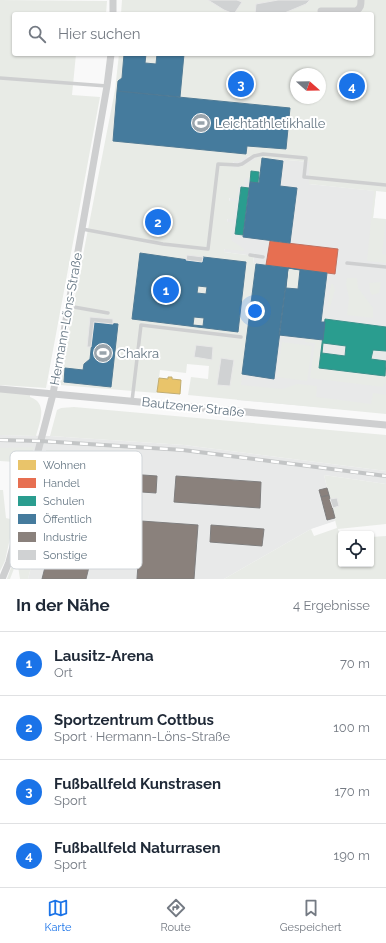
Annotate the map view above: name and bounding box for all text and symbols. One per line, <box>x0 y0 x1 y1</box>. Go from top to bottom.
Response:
search box <box>12 12 374 56</box>
icon: search <box>26 23 48 45</box>
text: Hier suchen <box>58 25 141 43</box>
north arrow <box>290 68 326 104</box>
pin: 3 <box>228 69 254 99</box>
pin: 4 <box>339 71 365 101</box>
sports icon: Leichtathletikhalle <box>190 112 212 134</box>
place label: Leichtathletikhalle <box>215 116 326 131</box>
pin: 2 <box>145 207 171 237</box>
street label: Hermann-Löns-Straße <box>47 251 85 386</box>
pin: 1 <box>153 275 179 305</box>
your location <box>245 301 265 321</box>
sports icon: Chakra <box>92 342 114 364</box>
place label: Chakra <box>117 346 159 361</box>
street label: Bautzener Straße <box>141 394 245 420</box>
legend <box>10 451 142 569</box>
text: Wohnen <box>43 459 86 472</box>
text: Handel <box>43 477 80 490</box>
text: Schulen <box>43 495 85 508</box>
text: Öffentlich <box>43 513 92 526</box>
text: Industrie <box>43 531 88 544</box>
map controls <box>338 531 374 567</box>
button: locate <box>338 531 374 567</box>
text: Sonstige <box>43 549 88 562</box>
text: In der Nähe <box>16 595 110 615</box>
text: 4 Ergebnisse <box>293 598 370 613</box>
text: Lausitz-Arena <box>54 647 154 665</box>
text: 1 <box>26 656 32 671</box>
text: 70 m <box>340 656 370 671</box>
text: Ort <box>54 665 73 680</box>
text: Sportzentrum Cottbus <box>54 711 214 729</box>
text: 2 <box>25 720 33 735</box>
text: 100 m <box>333 720 370 735</box>
text: Sport · Hermann-Löns-Straße <box>54 729 230 744</box>
text: Fußballfeld Kunstrasen <box>54 775 221 793</box>
text: 3 <box>25 784 33 799</box>
text: 170 m <box>334 784 370 799</box>
text: Sport <box>54 793 87 808</box>
text: Fußballfeld Naturrasen <box>54 839 221 857</box>
text: 4 <box>25 848 33 863</box>
text: 190 m <box>334 848 370 863</box>
text: Sport <box>54 857 87 872</box>
tab: Karte <box>45 897 72 934</box>
tab: Route <box>161 897 191 934</box>
tab: Gespeichert <box>280 897 341 934</box>

